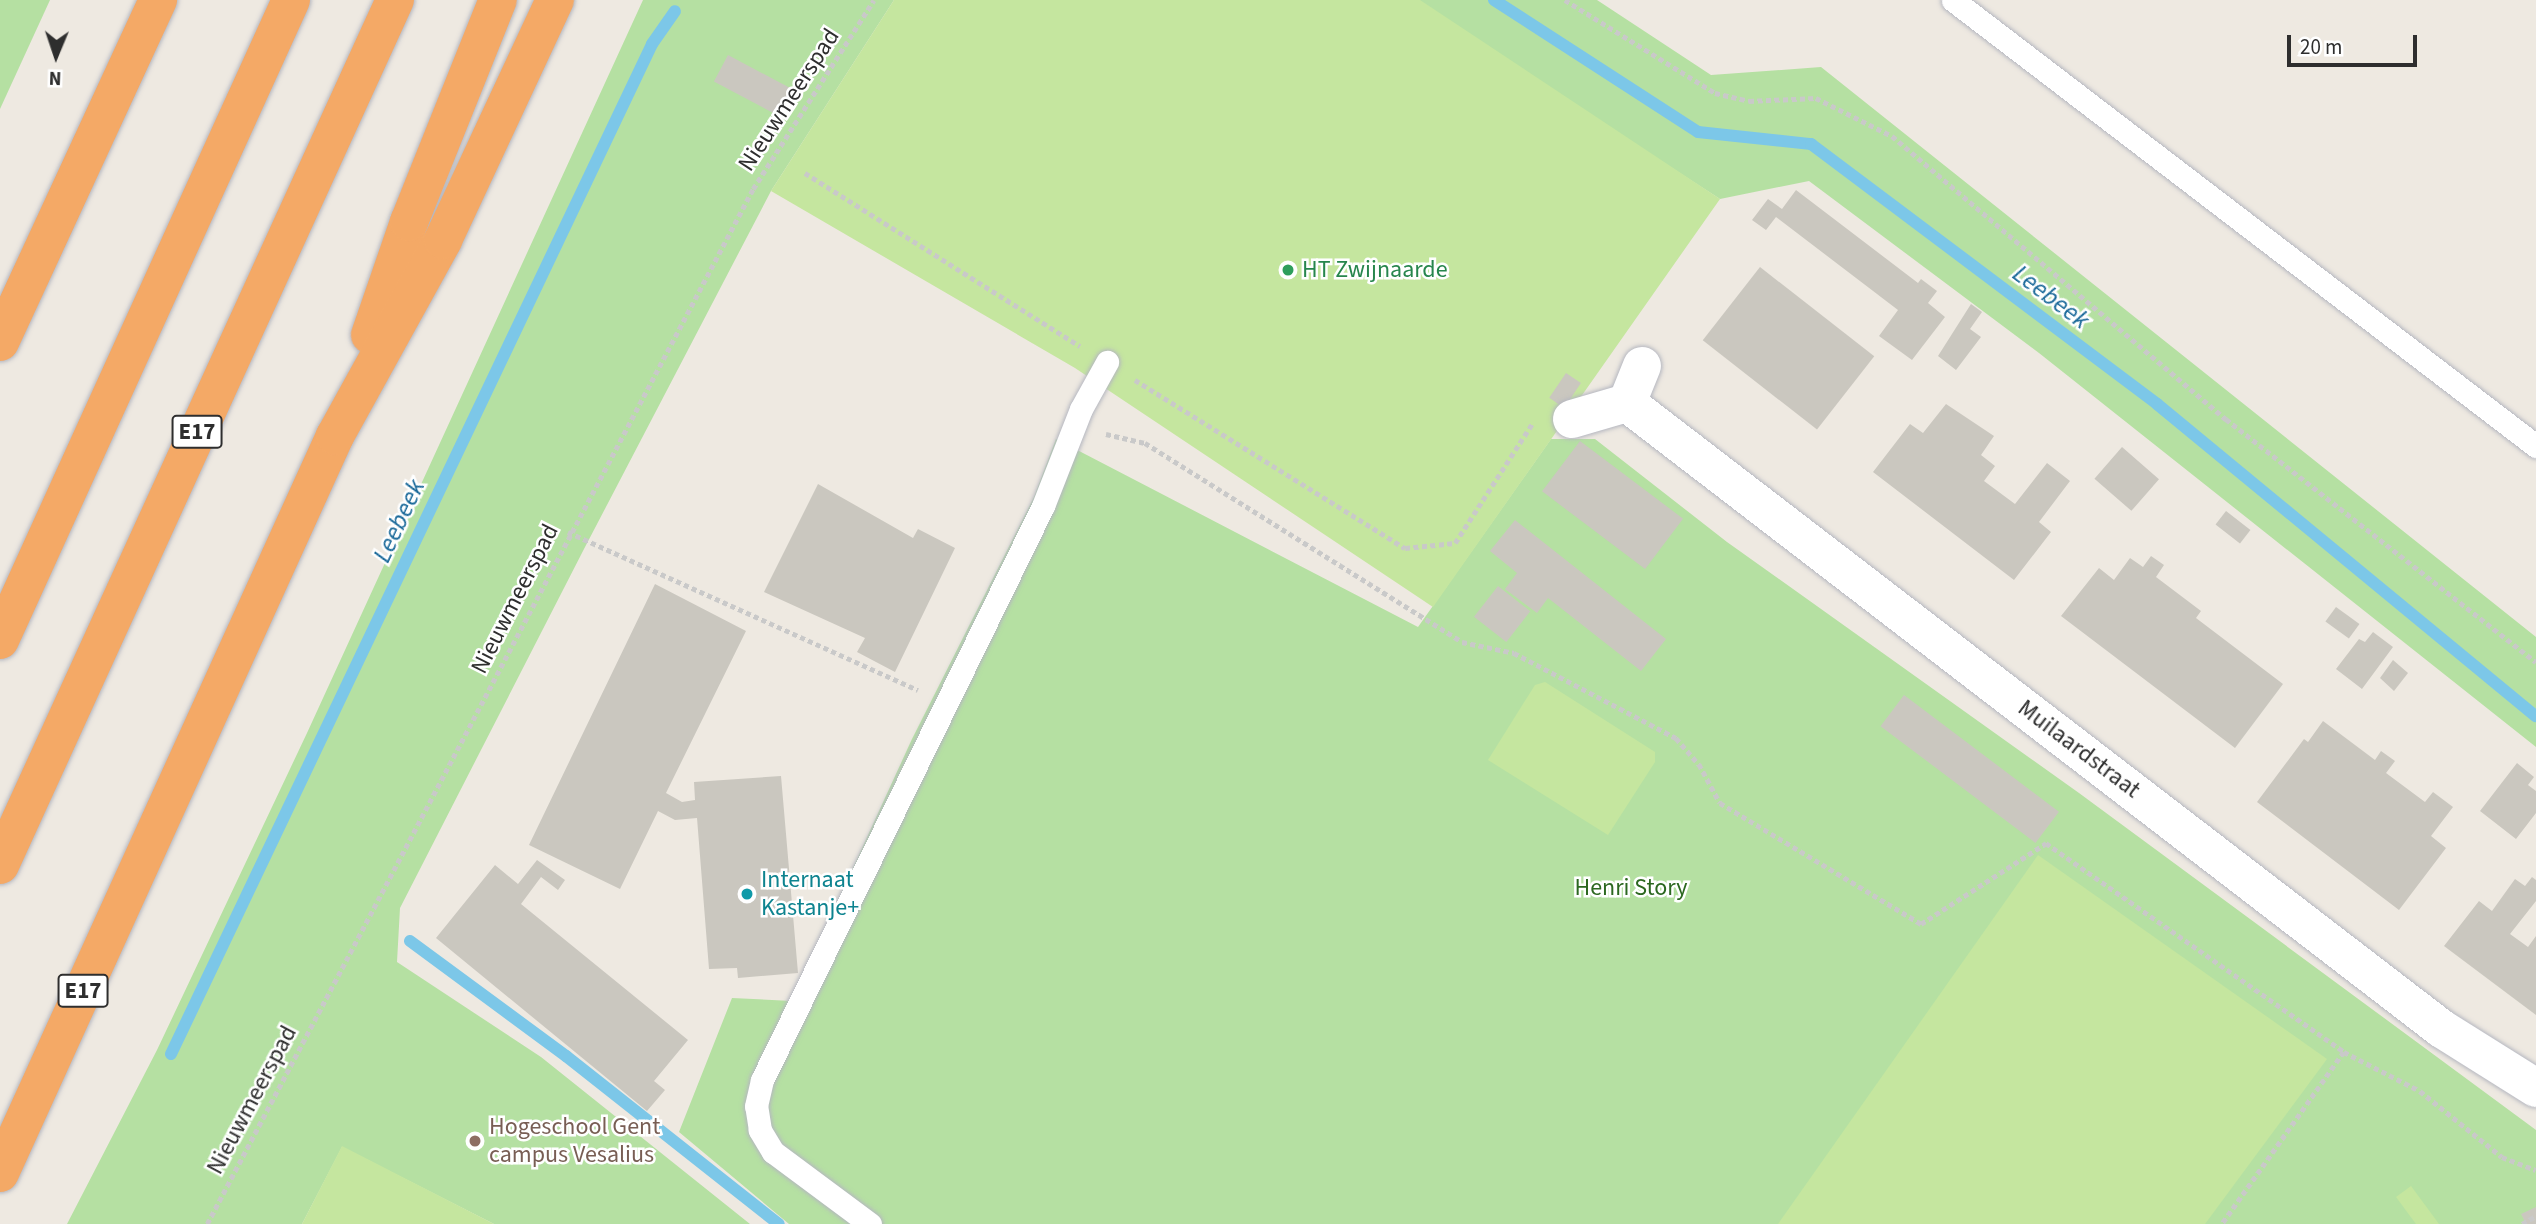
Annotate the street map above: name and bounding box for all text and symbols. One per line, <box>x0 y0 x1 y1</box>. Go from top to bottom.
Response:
north arrow <box>21 21 91 91</box>
scale bar <box>2291 21 2420 65</box>
street label: Nieuwmeerspad <box>732 23 846 177</box>
text: 20 m <box>2300 32 2342 62</box>
text: N <box>48 64 62 91</box>
place label: HT Zwijnaarde <box>1302 256 1448 284</box>
water label: Leebeek <box>2007 258 2095 336</box>
marker: HT Zwijnaarde <box>1280 262 1296 278</box>
road number: E17 <box>171 412 223 452</box>
water label: Leebeek <box>366 475 432 567</box>
street label: Nieuwmeerspad <box>465 519 565 679</box>
street label: Muilaardstraat <box>2012 694 2146 804</box>
place label: Internaat Kastanje+ <box>761 866 859 922</box>
park label: Henri Story <box>1575 874 1687 902</box>
marker: Internaat Kastanje+ <box>739 886 755 902</box>
road number: E17 <box>57 972 109 1010</box>
street label: Nieuwmeerspad <box>201 1021 303 1179</box>
place label: Hogeschool Gent campus Vesalius <box>489 1113 660 1169</box>
marker: Hogeschool Gent campus Vesalius <box>467 1133 483 1149</box>

